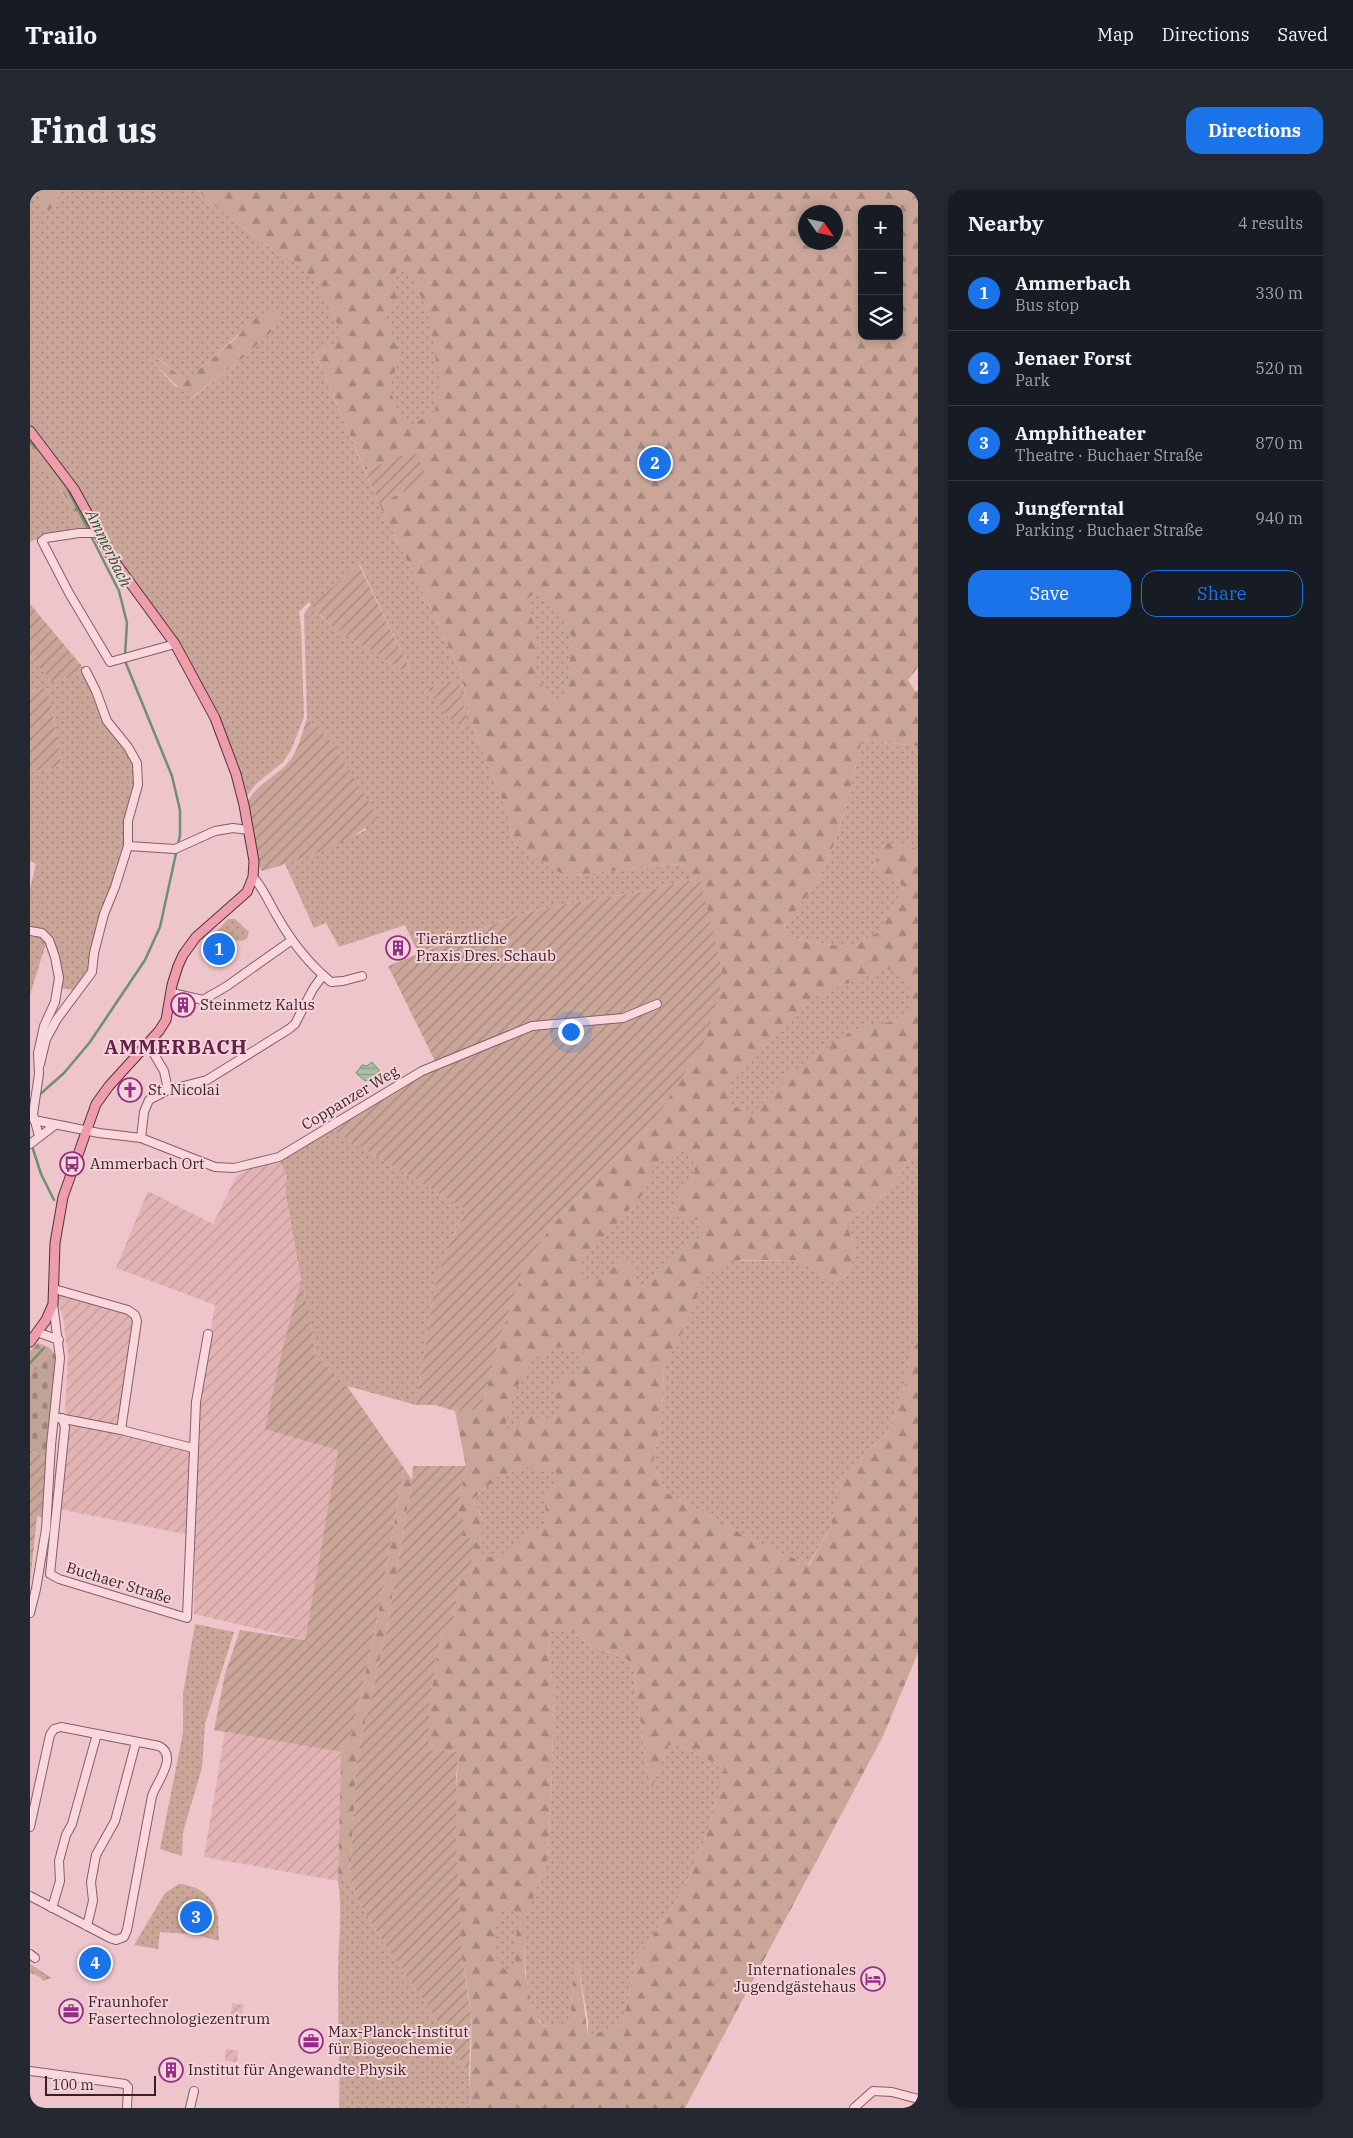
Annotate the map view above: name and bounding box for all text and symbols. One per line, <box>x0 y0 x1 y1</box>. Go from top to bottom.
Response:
text: Trailo <box>25 19 97 51</box>
text: Map <box>1097 23 1134 46</box>
text: Directions <box>1162 23 1250 46</box>
text: Saved <box>1278 23 1328 46</box>
text: Find us <box>30 107 157 153</box>
button: Directions <box>1186 107 1323 154</box>
north arrow <box>798 205 843 250</box>
map controls <box>858 205 903 340</box>
button: + <box>858 205 903 250</box>
text: Nearby <box>968 209 1044 237</box>
text: 4 results <box>1238 213 1303 233</box>
button: − <box>858 250 903 295</box>
text: Ammerbach <box>1015 271 1131 295</box>
text: 1 <box>979 283 989 303</box>
text: 330 m <box>1255 283 1303 303</box>
button: layers <box>858 295 903 340</box>
text: Bus stop <box>1015 295 1079 315</box>
text: Jenaer Forst <box>1015 346 1132 370</box>
text: 2 <box>979 358 989 378</box>
text: 520 m <box>1255 358 1303 378</box>
text: Park <box>1015 370 1050 390</box>
text: Amphitheater <box>1015 421 1146 445</box>
text: 3 <box>979 433 989 453</box>
text: 870 m <box>1255 433 1303 453</box>
pin: 2 <box>639 444 671 482</box>
text: Theatre · Buchaer Straße <box>1015 445 1203 465</box>
text: Jungferntal <box>1015 496 1124 520</box>
water label: Ammerbach <box>81 505 136 590</box>
text: 4 <box>979 508 989 528</box>
text: 940 m <box>1255 508 1303 528</box>
text: Parking · Buchaer Straße <box>1015 520 1203 540</box>
button: Save <box>968 570 1131 617</box>
button: Share <box>1141 570 1303 617</box>
place label: Tierärztliche Praxis Dres. Schaub <box>416 929 556 965</box>
pin: 1 <box>203 930 235 968</box>
building icon: Tierärztliche Praxis Dres. Schaub <box>385 935 411 961</box>
building icon: Steinmetz Kalus <box>170 992 196 1018</box>
place label: Steinmetz Kalus <box>200 995 315 1014</box>
your location <box>558 1019 584 1045</box>
district label: AMMERBACH <box>104 1033 248 1060</box>
street label: Coppanzer Weg <box>298 1061 402 1134</box>
church icon: St. Nicolai <box>117 1077 143 1103</box>
place label: St. Nicolai <box>148 1080 220 1099</box>
bus stop icon: Ammerbach Ort <box>59 1151 85 1177</box>
place label: Ammerbach Ort <box>90 1154 204 1173</box>
street label: Buchaer Straße <box>64 1557 174 1608</box>
pin: 3 <box>180 1898 212 1936</box>
pin: 4 <box>79 1944 111 1982</box>
place label: Internationales Jugendgästehaus <box>734 1960 856 1996</box>
hotel icon: Internationales Jugendgästehaus <box>860 1966 886 1992</box>
place label: Fraunhofer Fasertechnologiezentrum <box>88 1992 270 2028</box>
office icon: Fraunhofer Fasertechnologiezentrum <box>58 1998 84 2024</box>
place label: Max-Planck-Institut für Biogeochemie <box>328 2022 468 2058</box>
office icon: Max-Planck-Institut für Biogeochemie <box>298 2028 324 2054</box>
building icon: Institut für Angewandte Physik <box>158 2057 184 2083</box>
place label: Institut für Angewandte Physik <box>188 2060 407 2079</box>
scale bar <box>45 2073 156 2096</box>
text: 100 m <box>52 2076 94 2094</box>

